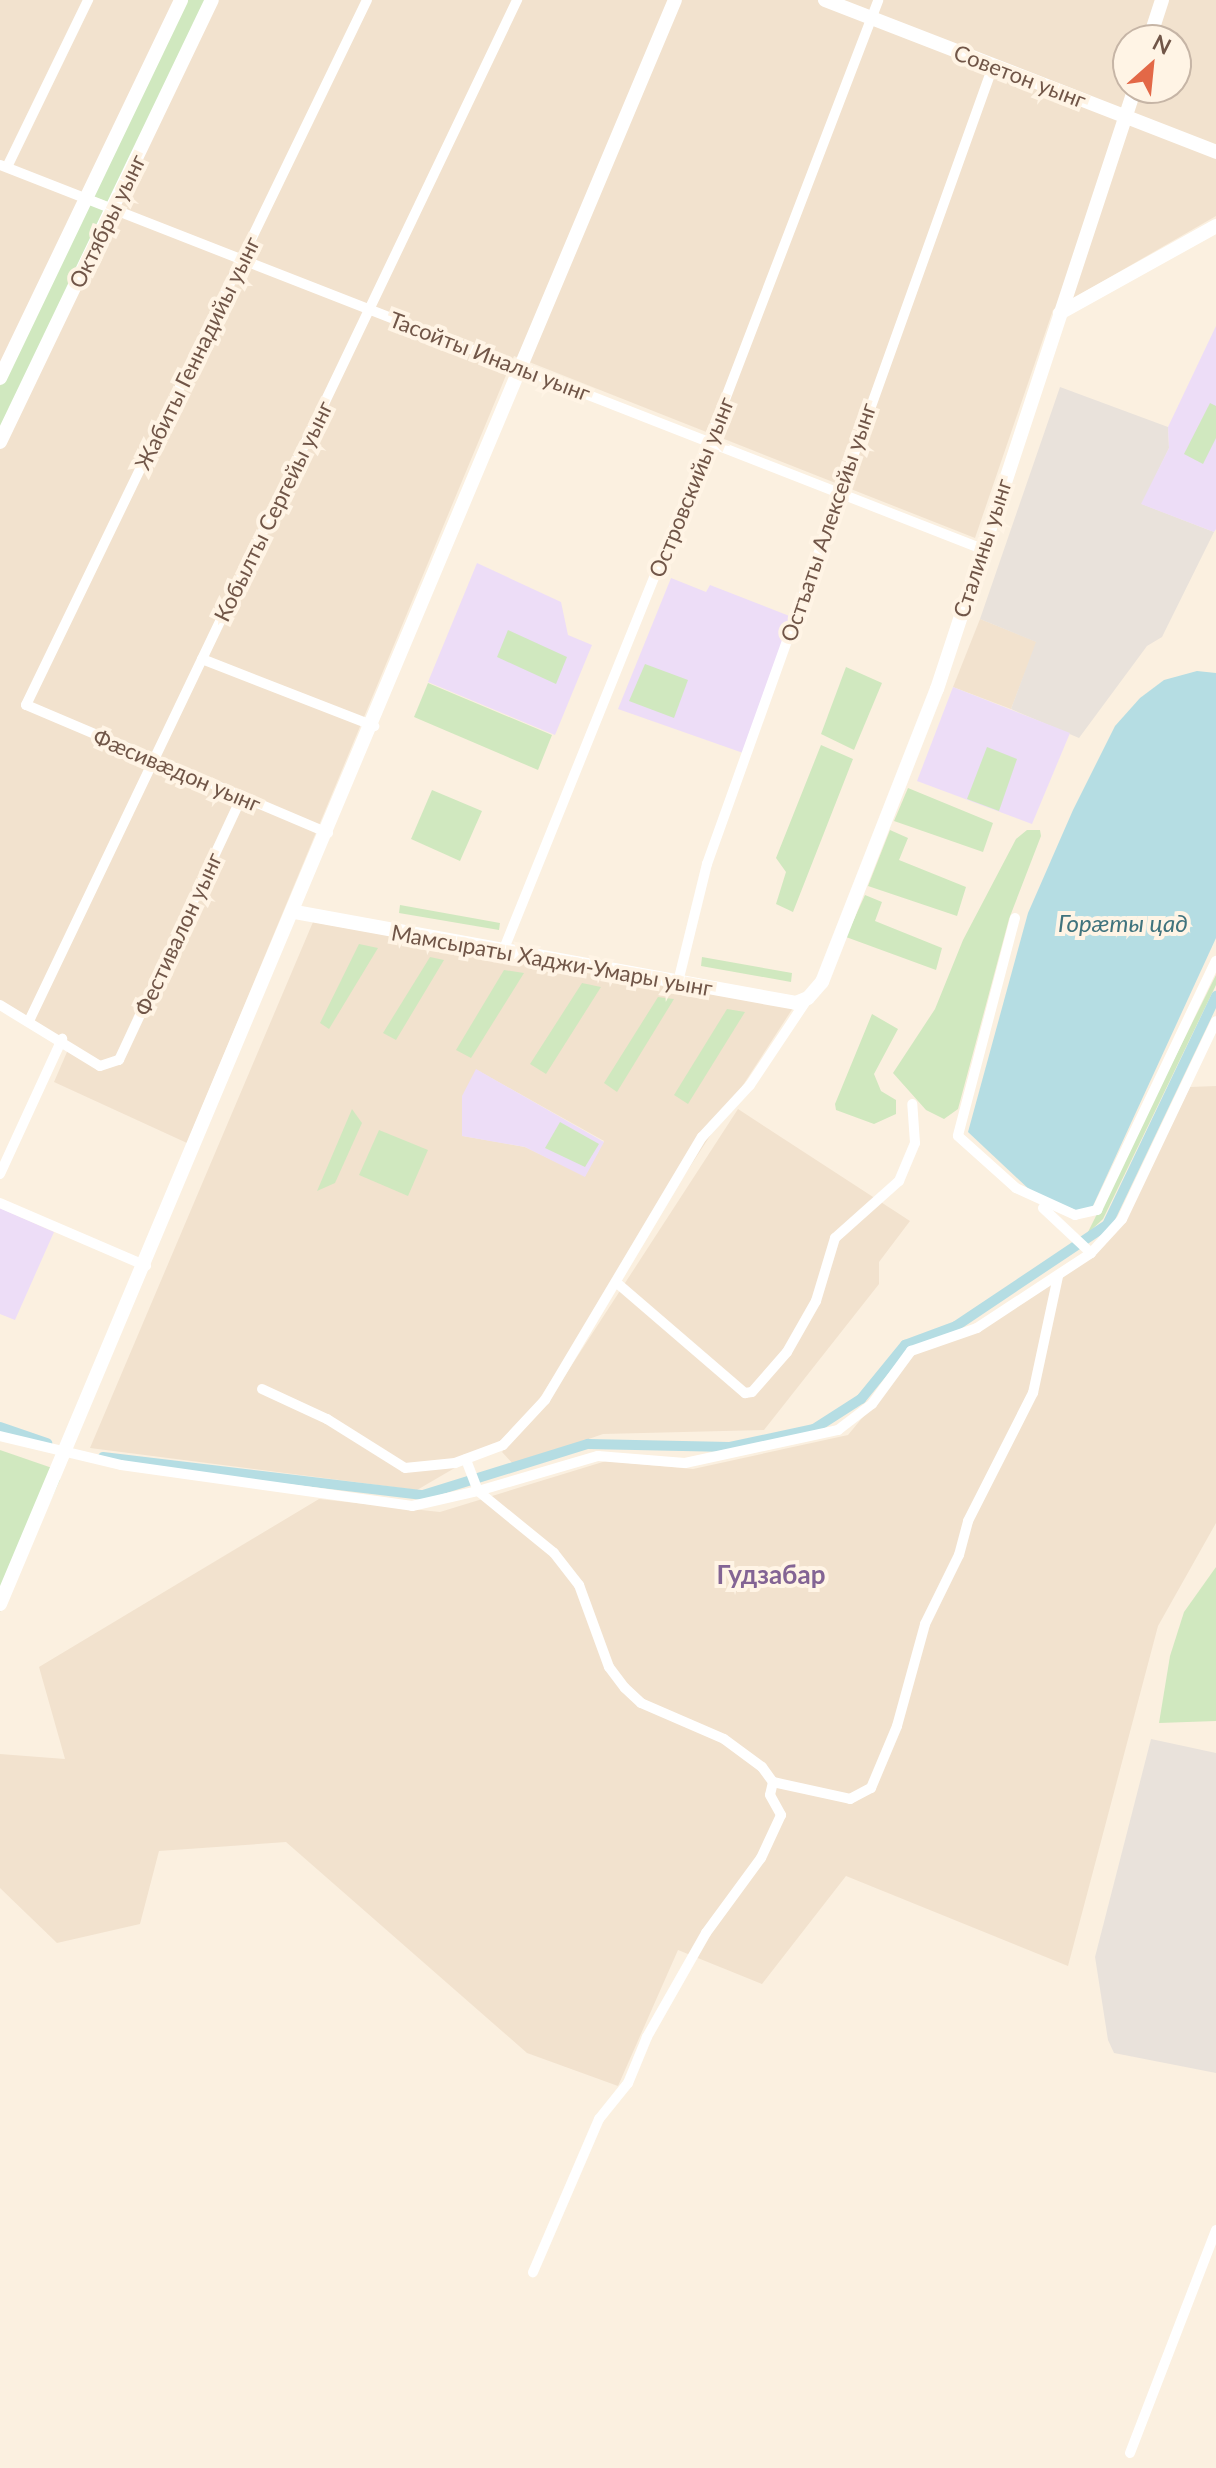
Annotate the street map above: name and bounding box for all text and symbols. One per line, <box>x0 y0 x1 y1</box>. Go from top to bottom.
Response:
north arrow <box>1112 24 1192 104</box>
text: N <box>1149 28 1176 60</box>
street label: Советон уынг <box>950 39 1090 113</box>
street label: Октябры уынг <box>63 150 151 292</box>
street label: Жабиты Геннадийы уынг <box>129 232 265 474</box>
street label: Тасойты Иналы уынг <box>386 306 594 406</box>
street label: Островскийы уынг <box>643 393 739 581</box>
street label: Кобылты Сергейы уынг <box>208 396 338 626</box>
street label: Остъаты Алексейы уынг <box>775 399 881 645</box>
street label: Сталины уынг <box>947 475 1017 621</box>
street label: Фæсивæдон уынг <box>89 723 265 817</box>
street label: Фестивалон уынг <box>129 848 227 1020</box>
water label: Горӕты цад <box>1058 909 1188 937</box>
street label: Мамсыраты Хаджи-Умары уынг <box>389 919 715 1001</box>
district label: Гудзабар <box>717 1559 825 1591</box>

